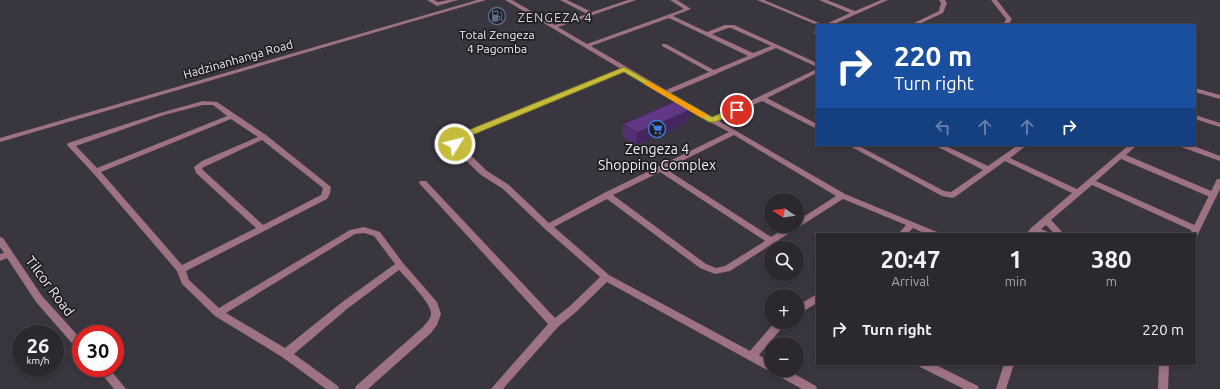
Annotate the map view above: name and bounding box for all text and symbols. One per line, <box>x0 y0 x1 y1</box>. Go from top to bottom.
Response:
fuel station icon: Total Zengeza 4 Pagomba <box>487 6 507 26</box>
district label: ZENGEZA 4 <box>517 10 593 24</box>
place label: Total Zengeza 4 Pagomba <box>459 28 535 55</box>
street label: Hadzinanhanga Road <box>182 37 294 81</box>
icon: right <box>828 40 880 92</box>
text: 220 m <box>894 40 972 71</box>
text: Turn right <box>894 73 974 93</box>
pin <box>720 93 754 127</box>
icon: arrive <box>726 99 748 121</box>
icon: left <box>932 116 954 138</box>
icon: ahead <box>974 116 996 138</box>
icon: ahead <box>1016 116 1038 138</box>
icon: right <box>1058 116 1080 138</box>
supermarket icon: Zengeza 4 Shopping Complex <box>647 119 667 139</box>
position arrow <box>434 123 476 165</box>
place label: Zengeza 4 Shopping Complex <box>598 141 716 173</box>
north arrow <box>764 193 804 233</box>
map controls <box>764 193 804 377</box>
button: search <box>764 241 804 281</box>
text: 20:47 <box>880 246 940 273</box>
text: 1 <box>1009 246 1022 273</box>
text: 380 <box>1091 246 1132 273</box>
street label: Tilcor Road <box>22 253 78 319</box>
text: Arrival <box>891 274 929 288</box>
text: min <box>1005 274 1027 288</box>
text: m <box>1106 274 1117 288</box>
button: + <box>764 289 804 329</box>
icon: right <box>828 318 850 340</box>
text: Turn right <box>862 321 932 338</box>
text: 220 m <box>1142 321 1184 338</box>
speed limit sign: 30 <box>72 325 124 377</box>
text: 26 <box>27 334 49 357</box>
button: − <box>764 337 804 377</box>
text: km/h <box>26 355 50 366</box>

